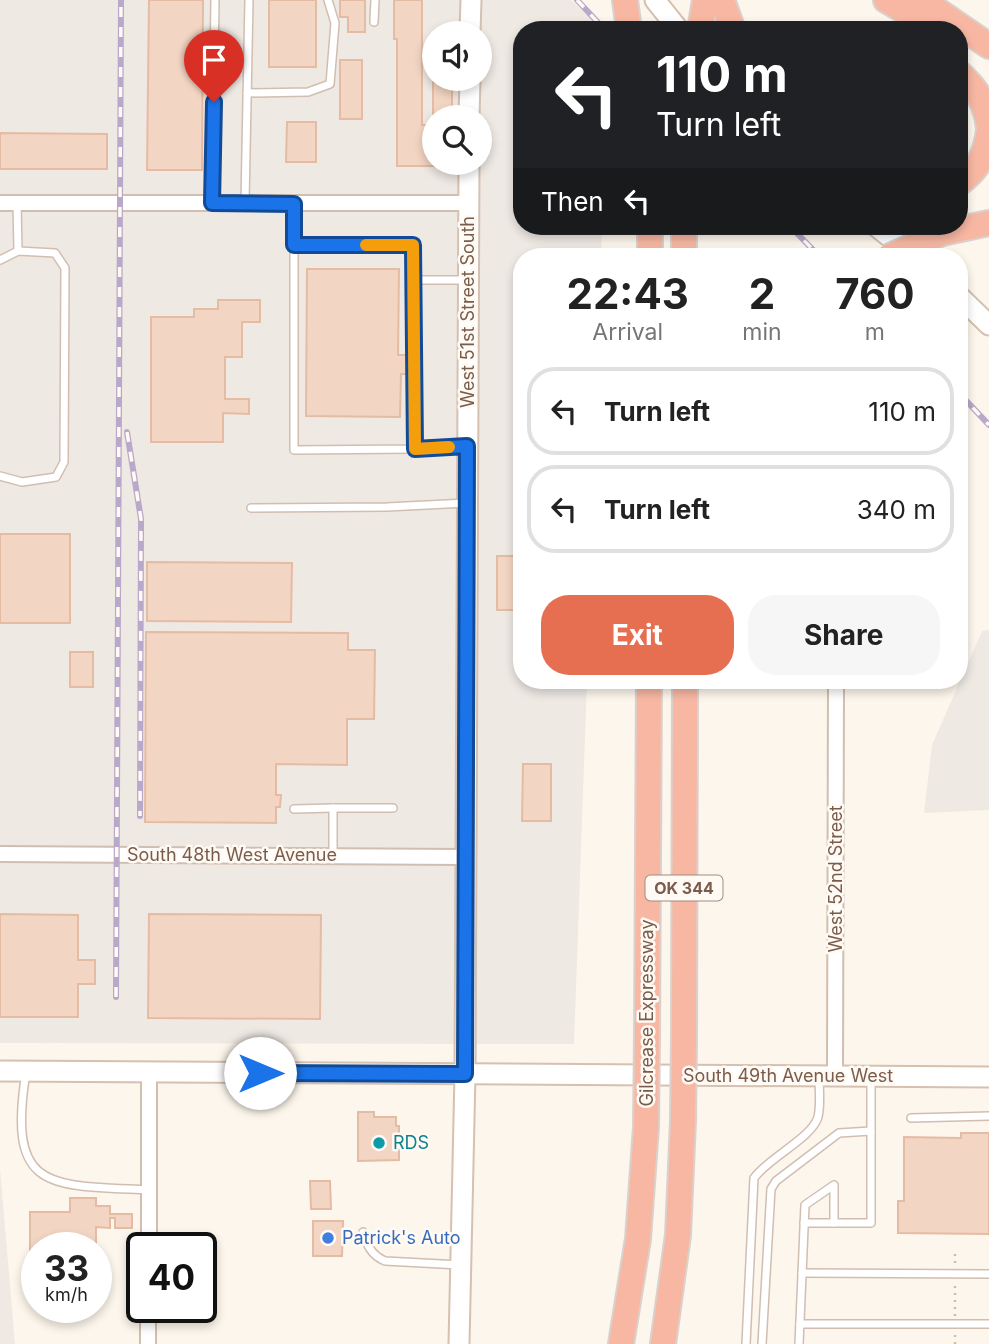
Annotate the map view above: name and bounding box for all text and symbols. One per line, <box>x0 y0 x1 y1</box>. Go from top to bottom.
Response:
map controls <box>422 21 492 175</box>
button: sound <box>422 21 492 91</box>
pin <box>184 30 244 102</box>
icon: arrive <box>195 41 233 79</box>
text: 110 m <box>656 45 788 104</box>
icon: left <box>541 49 632 140</box>
button: search <box>422 105 492 175</box>
text: Turn left <box>656 105 781 144</box>
icon: left <box>618 182 656 220</box>
text: Then <box>541 186 604 217</box>
street label: West 51st Street South <box>457 216 478 408</box>
text: 22:43 <box>566 268 689 319</box>
text: 2 <box>749 268 775 319</box>
text: 760 <box>835 268 915 319</box>
text: Arrival <box>592 318 663 346</box>
text: min <box>742 318 782 346</box>
text: m <box>865 318 885 346</box>
icon: left <box>545 392 583 430</box>
text: Turn left <box>604 396 710 427</box>
text: 110 m <box>868 396 936 427</box>
icon: left <box>545 490 583 528</box>
text: Turn left <box>604 494 710 525</box>
text: 340 m <box>857 494 936 525</box>
button: Exit <box>541 595 734 675</box>
button: Share <box>748 595 940 675</box>
street label: West 52nd Street <box>825 805 846 953</box>
street label: South 48th West Avenue <box>127 844 337 865</box>
road number: OK 344 <box>646 876 722 900</box>
street label: Gilcrease Expressway <box>636 919 657 1107</box>
position arrow <box>223 1036 297 1110</box>
street label: South 49th Avenue West <box>683 1065 893 1086</box>
place label: RDS <box>393 1132 429 1153</box>
marker: RDS <box>371 1135 387 1151</box>
place label: Patrick's Auto <box>342 1227 461 1248</box>
marker: Patrick's Auto <box>320 1230 336 1246</box>
speed limit sign: 40 <box>126 1232 217 1323</box>
text: 33 <box>44 1247 89 1289</box>
text: km/h <box>45 1284 88 1305</box>

